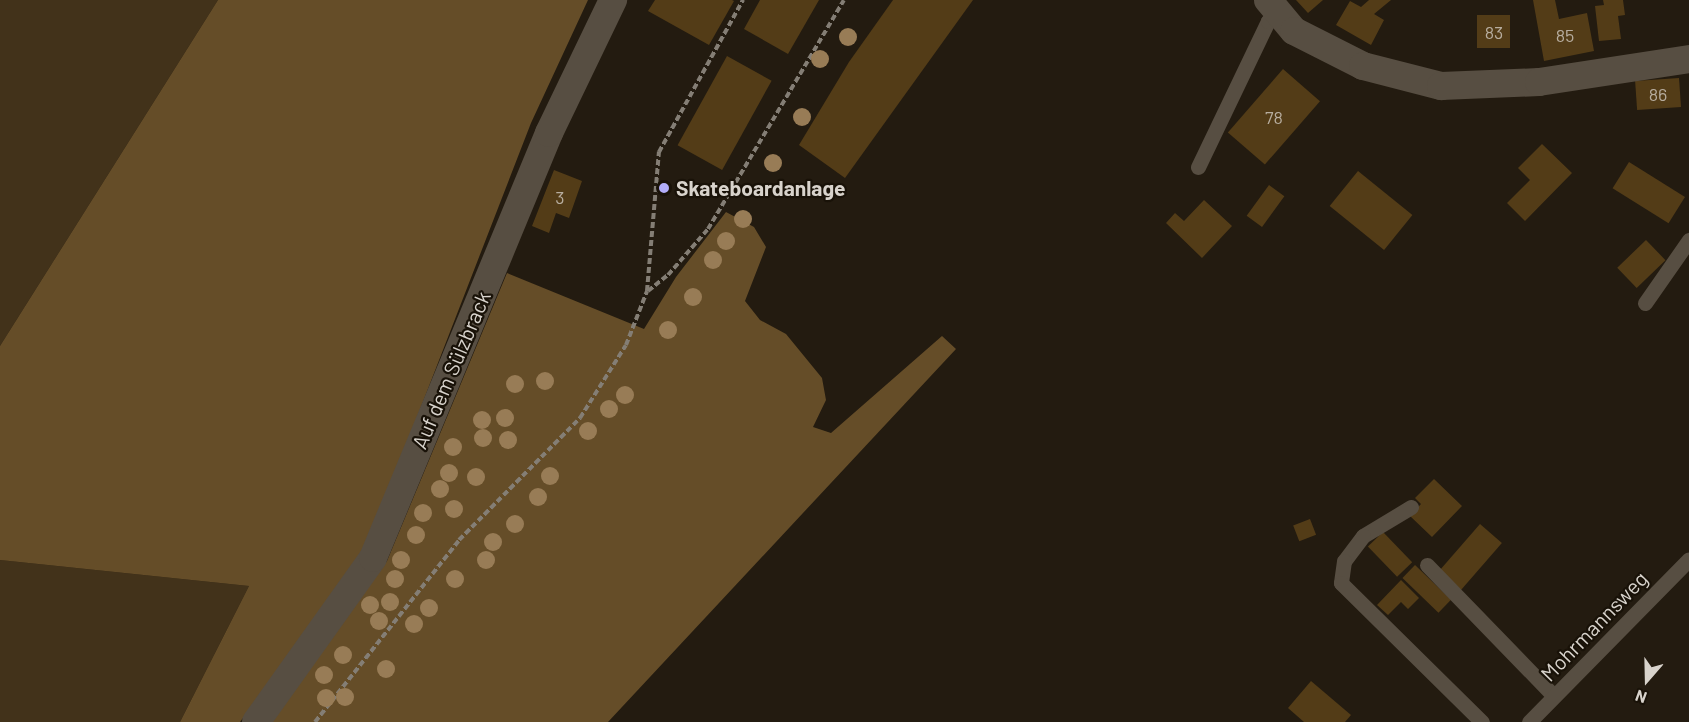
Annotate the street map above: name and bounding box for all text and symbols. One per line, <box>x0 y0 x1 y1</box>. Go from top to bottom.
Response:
house number: 83 <box>1485 21 1503 43</box>
house number: 85 <box>1556 24 1574 46</box>
house number: 86 <box>1649 83 1667 105</box>
house number: 78 <box>1265 106 1283 128</box>
place label: Skateboardanlage <box>676 175 846 201</box>
marker: Skateboardanlage <box>657 181 671 195</box>
house number: 3 <box>555 186 565 208</box>
street label: Auf dem Sülzbrack <box>406 287 496 453</box>
street label: Mohrmannsweg <box>1535 566 1653 686</box>
north arrow <box>1617 650 1677 710</box>
text: N <box>1632 687 1649 708</box>

